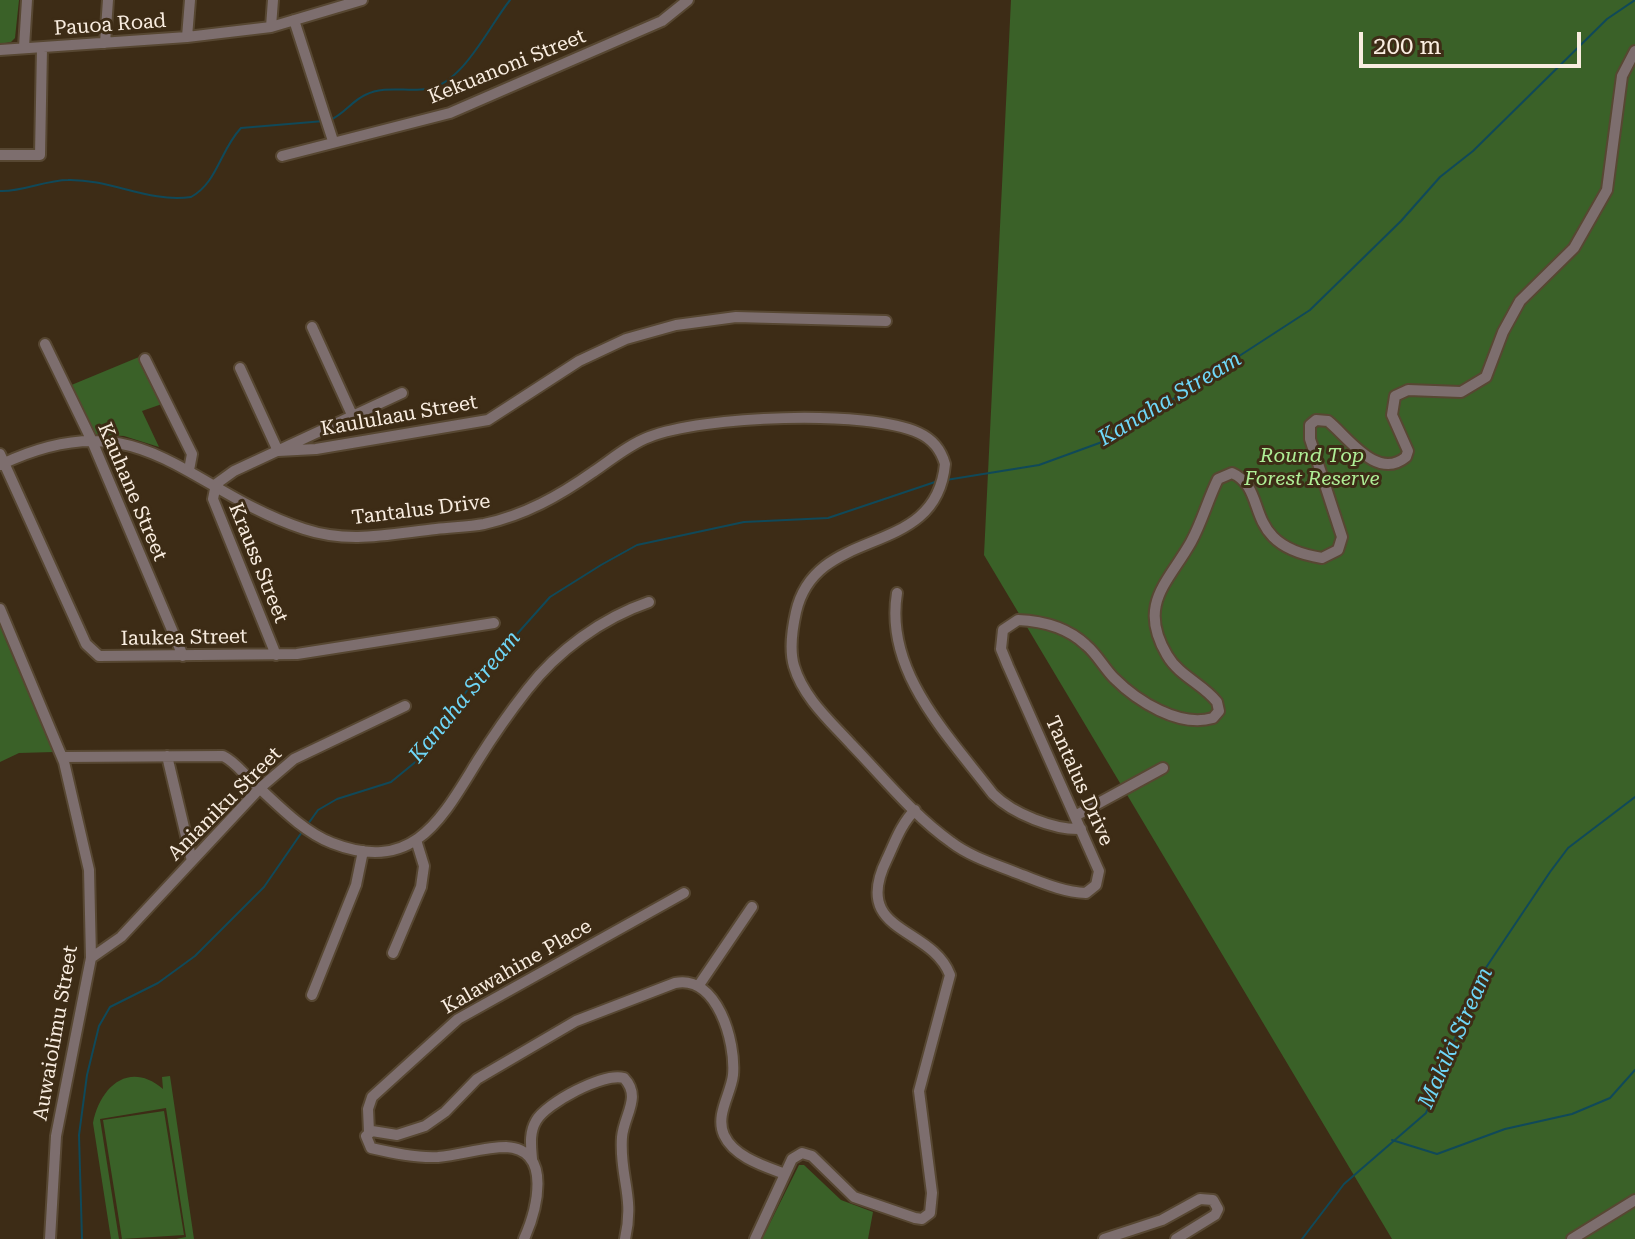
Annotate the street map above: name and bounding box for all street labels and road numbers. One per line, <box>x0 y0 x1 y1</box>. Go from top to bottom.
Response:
street label: Pauoa Road <box>53 9 167 41</box>
street label: Kekuanoni Street <box>425 24 589 110</box>
street label: Kaululaau Street <box>319 390 479 442</box>
street label: Kauhane Street <box>92 419 172 565</box>
street label: Tantalus Drive <box>350 490 492 530</box>
street label: Krauss Street <box>223 500 293 626</box>
street label: Iaukea Street <box>120 625 248 651</box>
street label: Tantalus Drive <box>1040 712 1118 850</box>
street label: Anianiku Street <box>163 742 287 866</box>
street label: Kalawahine Place <box>438 914 596 1020</box>
street label: Auwaiolimu Street <box>29 944 83 1122</box>

